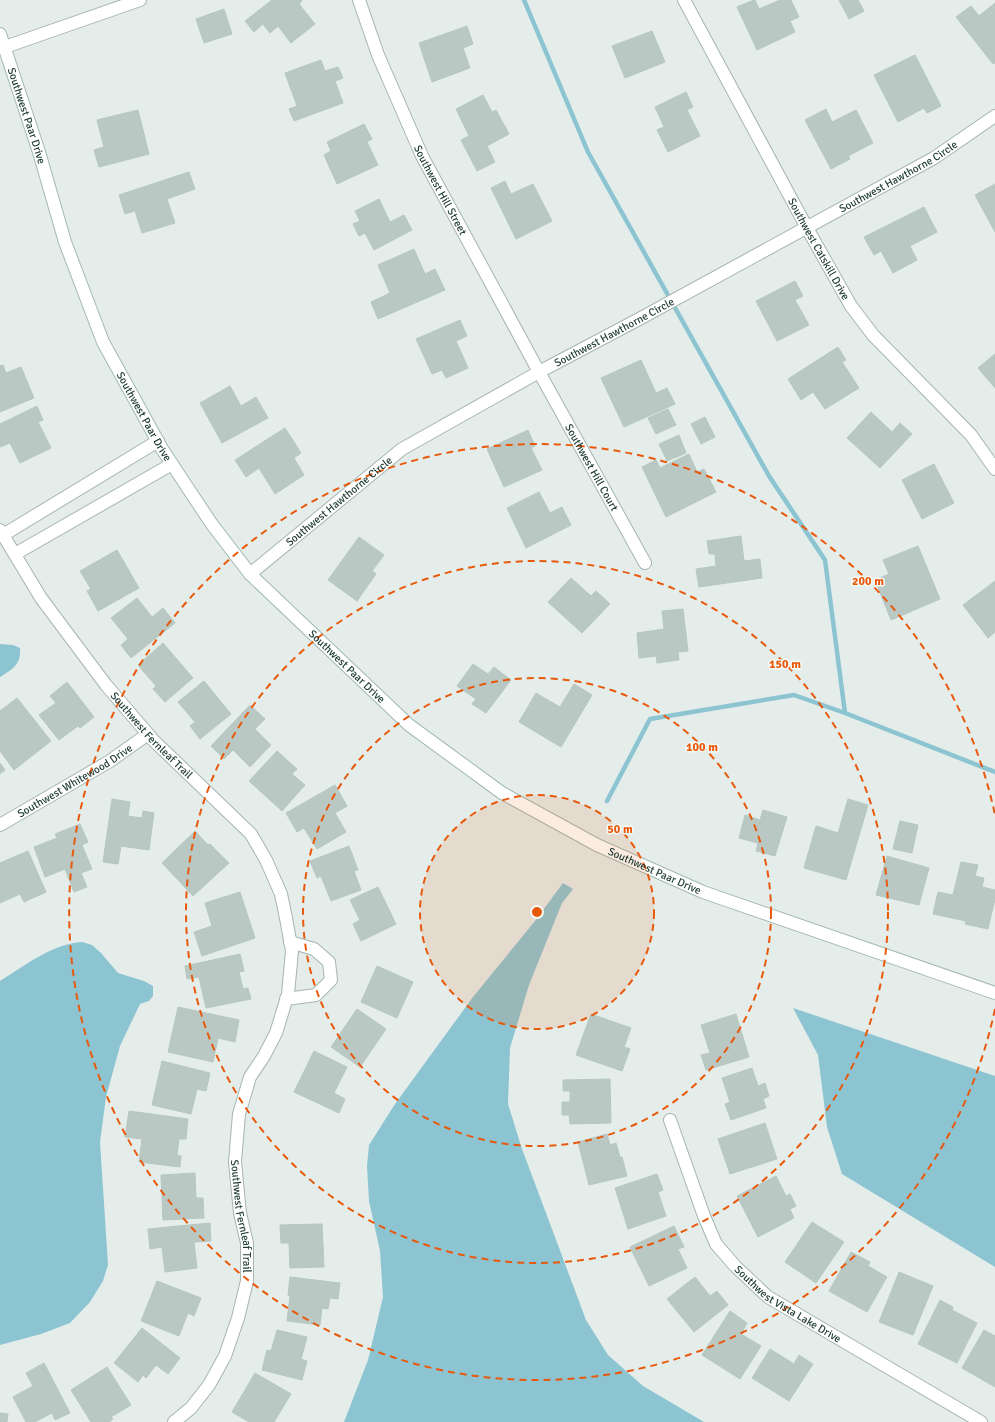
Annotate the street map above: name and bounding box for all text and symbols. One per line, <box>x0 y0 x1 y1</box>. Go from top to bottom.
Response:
street label: Southwest Paar Drive <box>5 66 48 165</box>
street label: Southwest Hawthorne Circle <box>837 138 960 216</box>
street label: Southwest Hill Street <box>411 143 470 237</box>
street label: Southwest Catskill Drive <box>785 196 852 302</box>
street label: Southwest Hawthorne Circle <box>552 295 676 370</box>
street label: Southwest Paar Drive <box>114 370 174 464</box>
street label: Southwest Hill Court <box>562 422 621 514</box>
street label: Southwest Hawthorne Circle <box>283 454 395 549</box>
text: 200 m <box>852 574 884 589</box>
street label: Southwest Paar Drive <box>306 627 388 706</box>
text: 150 m <box>769 657 801 672</box>
street label: Southwest Fernleaf Trail <box>108 689 195 782</box>
text: 100 m <box>686 740 718 755</box>
street label: Southwest Whitewood Drive <box>15 741 135 820</box>
text: 50 m <box>607 822 633 837</box>
street label: Southwest Paar Drive <box>606 845 703 897</box>
centre of rings <box>530 905 544 919</box>
street label: Southwest Fernleaf Trail <box>228 1159 253 1273</box>
street label: Southwest Vista Lake Drive <box>732 1263 843 1346</box>

